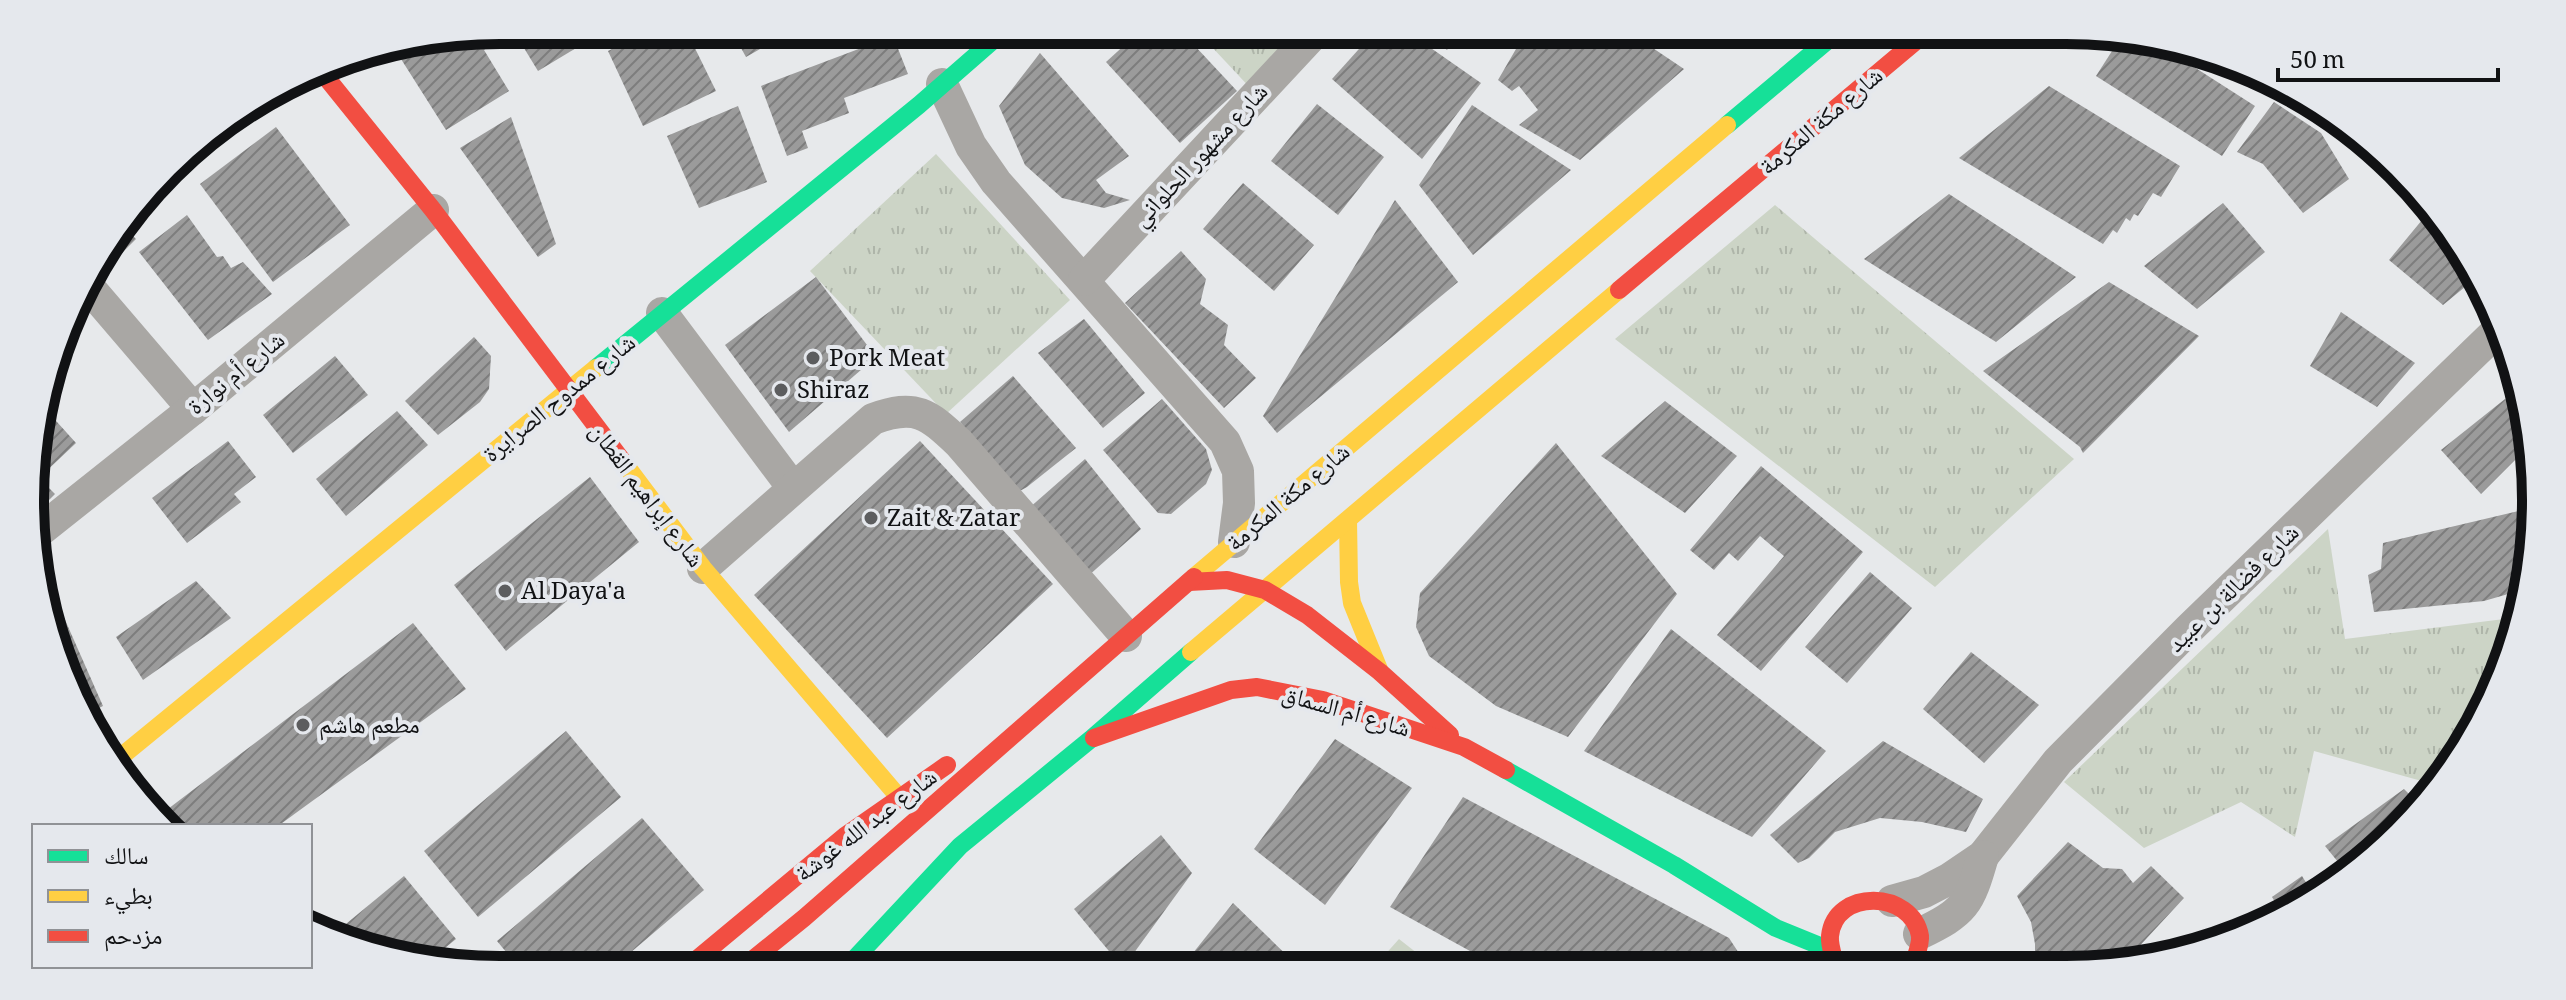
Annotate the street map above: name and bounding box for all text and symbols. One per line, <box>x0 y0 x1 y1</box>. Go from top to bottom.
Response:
scale bar <box>2278 32 2498 82</box>
text: 50 m <box>2290 42 2345 83</box>
street label: شارع مكة المكرمة <box>1751 58 1894 188</box>
street label: شارع مشهور الحلواني <box>1124 75 1280 238</box>
street label: شارع أم نوارة <box>179 322 296 427</box>
street label: شارع ممدوح الصرايرة <box>475 325 646 475</box>
place label: Pork Meat <box>829 340 945 381</box>
marker: Pork Meat <box>804 349 822 367</box>
place label: Shiraz <box>797 372 870 413</box>
marker: Shiraz <box>772 381 790 399</box>
street label: شارع إبراهيم القطان <box>577 415 713 578</box>
street label: شارع مكة المكرمة <box>1218 434 1361 564</box>
place label: Zait & Zatar <box>887 500 1020 541</box>
marker: Zait & Zatar <box>862 509 880 527</box>
street label: شارع فضالة بن عبيد <box>2159 515 2311 664</box>
place label: Al Daya'a <box>521 573 626 614</box>
marker: Al Daya'a <box>496 582 514 600</box>
street label: شارع أم السماق <box>1276 676 1414 751</box>
place label: مطعم هاشم <box>319 707 420 748</box>
marker: مطعم هاشم <box>294 716 312 734</box>
street label: شارع عبد الله غوشة <box>787 760 948 894</box>
legend <box>32 824 312 968</box>
text: سالك <box>104 838 149 879</box>
text: بطيء <box>104 878 153 919</box>
text: مزدحم <box>104 918 163 959</box>

